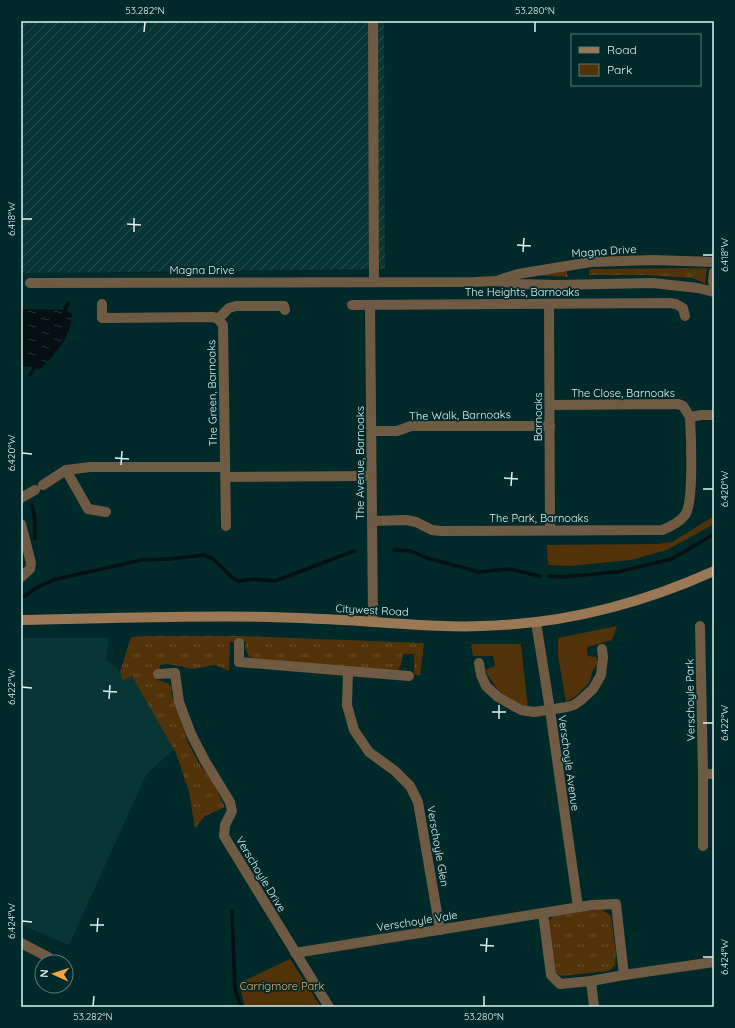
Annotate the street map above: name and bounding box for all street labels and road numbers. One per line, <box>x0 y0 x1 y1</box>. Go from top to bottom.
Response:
street label: Magna Drive <box>571 242 637 260</box>
street label: Magna Drive <box>169 263 235 277</box>
street label: The Heights, Barnoaks <box>465 285 579 299</box>
street label: The Green, Barnoaks <box>204 340 220 446</box>
street label: The Close, Barnoaks <box>571 386 675 400</box>
street label: Barnoaks <box>531 393 545 441</box>
street label: The Avenue, Barnoaks <box>353 406 367 520</box>
street label: The Walk, Barnoaks <box>409 407 511 423</box>
street label: The Park, Barnoaks <box>489 511 589 525</box>
street label: Citywest Road <box>335 601 409 619</box>
street label: Verschoyle Park <box>682 659 698 741</box>
street label: Verschoyle Avenue <box>555 714 583 812</box>
street label: Verschoyle Glen <box>424 805 452 887</box>
street label: Verschoyle Drive <box>233 834 289 914</box>
street label: Verschoyle Vale <box>376 908 458 934</box>

